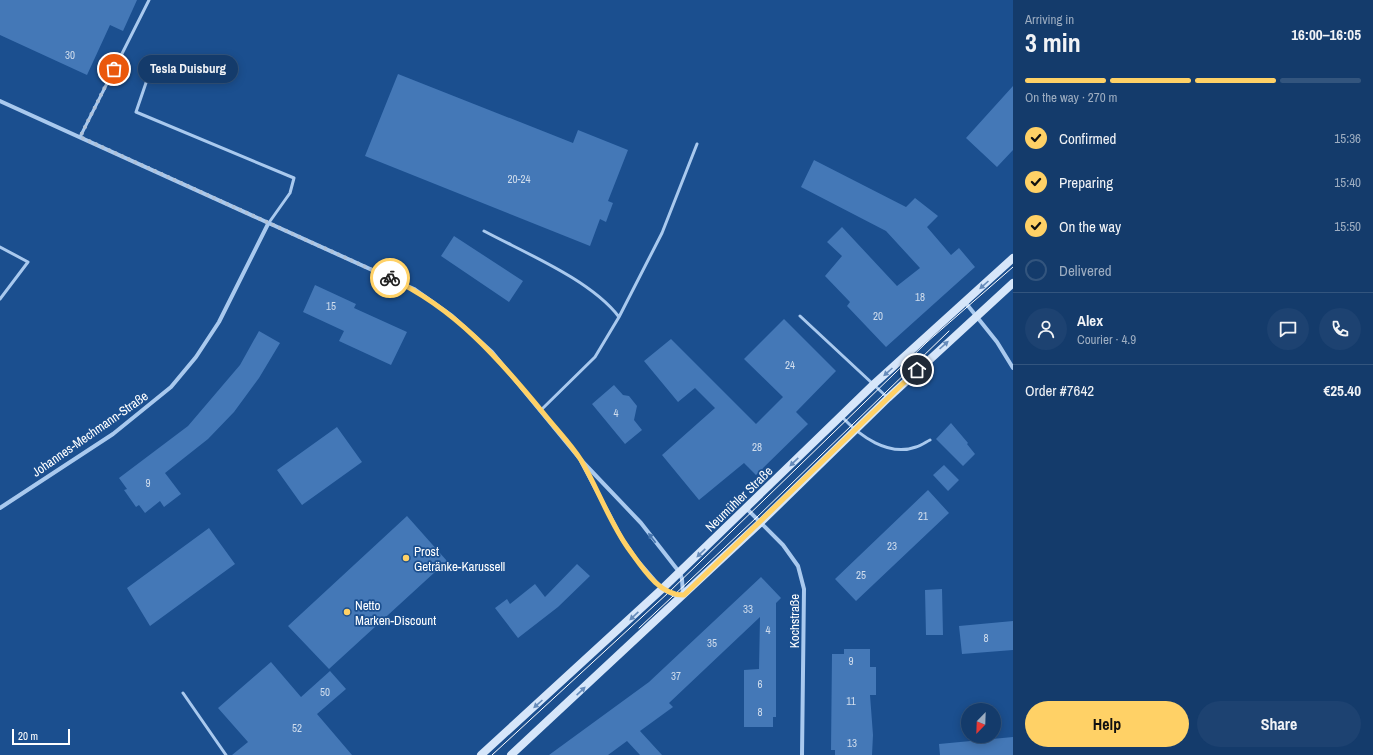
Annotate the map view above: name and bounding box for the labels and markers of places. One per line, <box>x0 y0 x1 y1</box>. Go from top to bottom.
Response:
pin <box>97 52 131 86</box>
callout: Tesla Duisburg <box>138 55 238 83</box>
pin <box>900 353 934 387</box>
place label: Prost Getränke-Karussell <box>414 543 505 575</box>
marker: Prost Getränke-Karussell <box>401 553 411 563</box>
place label: Netto Marken-Discount <box>355 597 436 629</box>
marker: Netto Marken-Discount <box>342 607 352 617</box>

